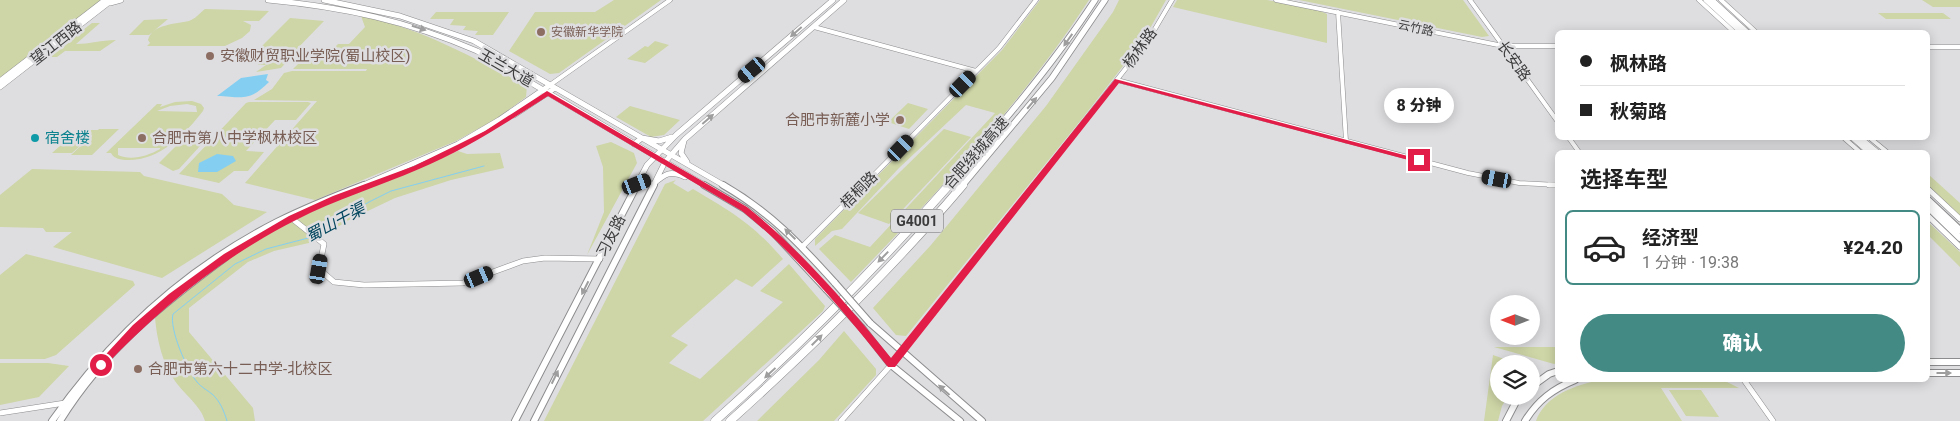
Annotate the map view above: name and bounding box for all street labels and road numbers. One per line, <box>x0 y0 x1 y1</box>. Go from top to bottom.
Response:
street label: 望江西路 <box>27 17 85 69</box>
street label: 云竹路 <box>1397 17 1435 39</box>
street label: 杨林路 <box>1119 25 1161 71</box>
street label: 长安路 <box>1493 38 1535 84</box>
street label: 玉兰大道 <box>476 45 536 91</box>
street label: 合肥绕城高速 <box>940 113 1012 193</box>
street label: 梧桐路 <box>837 168 881 212</box>
road number: G4001 <box>891 210 943 232</box>
street label: 习友路 <box>593 212 629 260</box>

